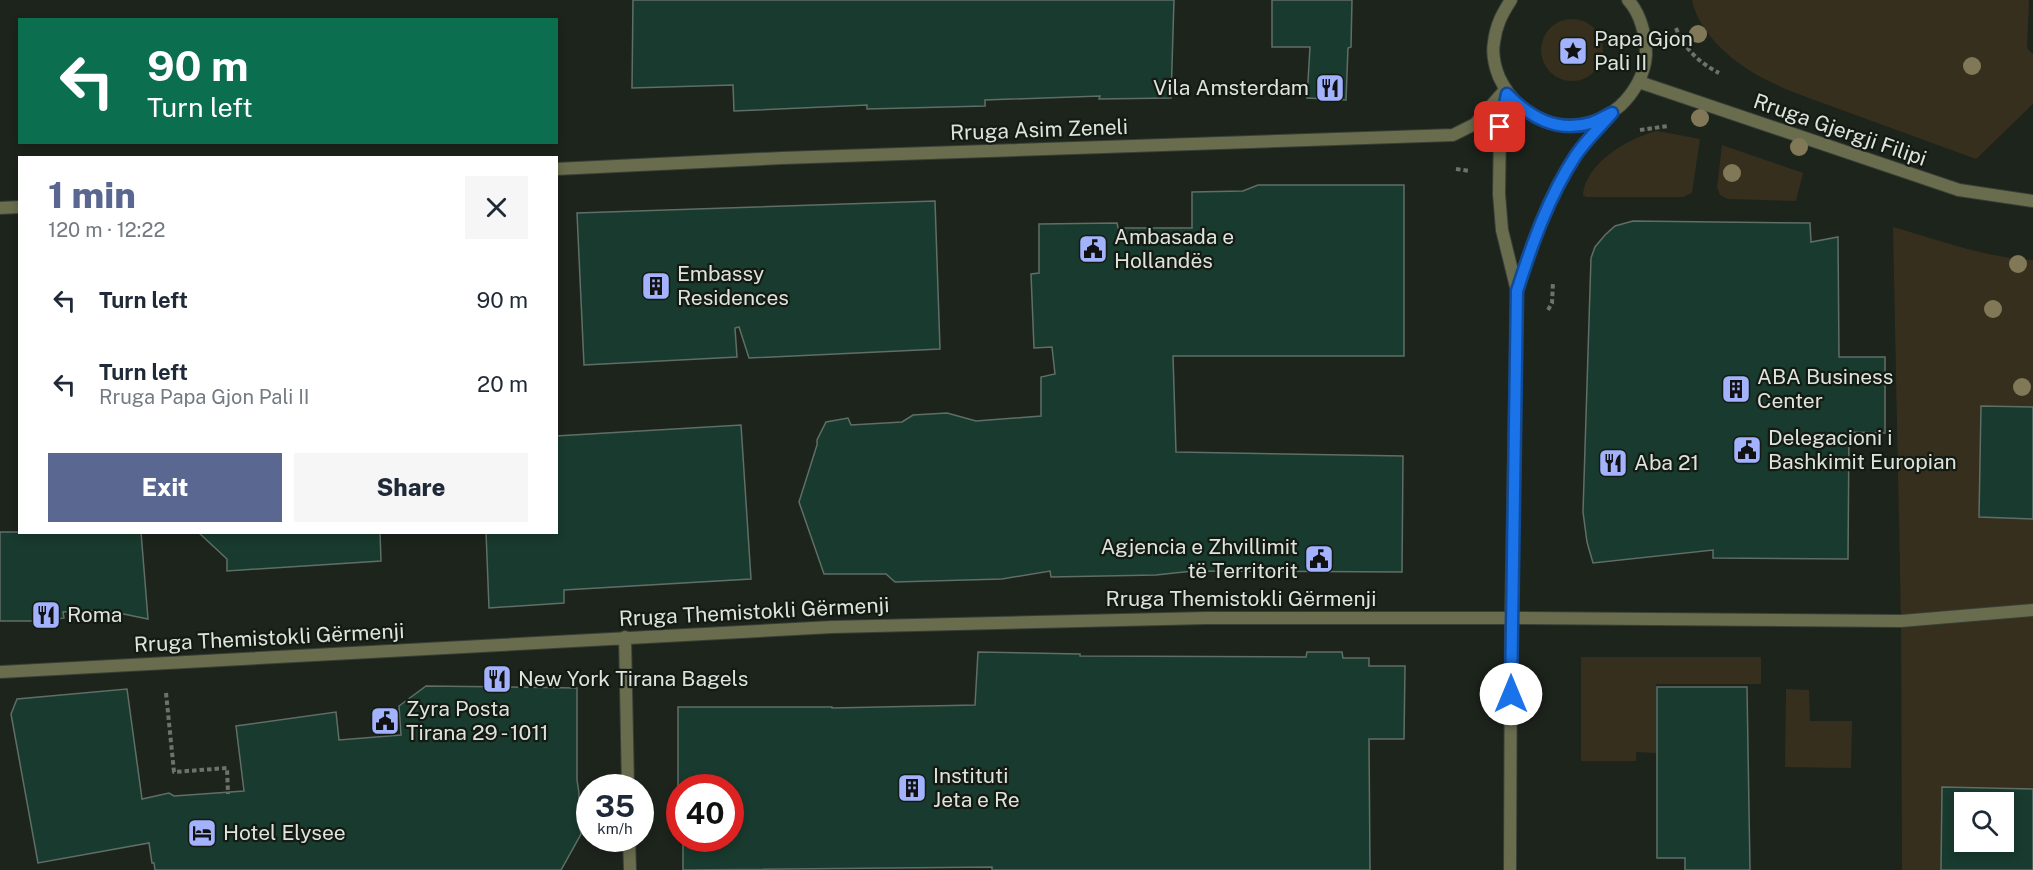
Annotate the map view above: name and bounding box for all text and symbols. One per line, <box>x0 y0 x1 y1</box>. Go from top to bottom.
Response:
place label: Papa Gjon Pali II <box>1594 26 1693 75</box>
place icon: Papa Gjon Pali II <box>1557 35 1589 67</box>
text: 90 m <box>147 41 249 90</box>
icon: left <box>48 42 126 120</box>
restaurant icon: Vila Amsterdam <box>1314 72 1346 104</box>
place label: Vila Amsterdam <box>1153 75 1309 100</box>
street label: Rruga Gjergji Filipi <box>1750 88 1930 171</box>
text: Turn left <box>147 91 253 123</box>
pin <box>1474 101 1525 152</box>
icon: arrive <box>1483 110 1516 143</box>
street label: Rruga Asim Zeneli <box>950 114 1128 145</box>
text: 1 min <box>48 174 136 216</box>
button: close <box>465 176 528 239</box>
text: 120 m · 12:22 <box>48 218 165 242</box>
place label: Ambasada e Hollandës <box>1114 224 1234 273</box>
public building icon: Ambasada e Hollandës <box>1077 233 1109 265</box>
place label: Embassy Residences <box>677 261 789 310</box>
building icon: Embassy Residences <box>640 270 672 302</box>
icon: left <box>48 284 81 317</box>
text: Turn left <box>99 287 188 313</box>
text: 90 m <box>477 287 528 313</box>
text: Turn left <box>99 359 188 385</box>
place label: ABA Business Center <box>1757 364 1893 413</box>
icon: left <box>48 368 81 401</box>
text: 20 m <box>477 371 528 397</box>
building icon: ABA Business Center <box>1720 373 1752 405</box>
text: Rruga Papa Gjon Pali II <box>99 385 309 409</box>
place label: Delegacioni i Bashkimit Europian <box>1768 425 1957 474</box>
public building icon: Delegacioni i Bashkimit Europian <box>1731 434 1763 466</box>
restaurant icon: Aba 21 <box>1597 447 1629 479</box>
place label: Aba 21 <box>1634 450 1699 475</box>
button: Exit <box>48 453 282 522</box>
button: Share <box>294 453 528 522</box>
place label: Agjencia e Zhvillimit të Territorit <box>1101 534 1298 583</box>
public building icon: Agjencia e Zhvillimit të Territorit <box>1303 543 1335 575</box>
street label: Rruga Themistokli Gërmenji <box>1106 586 1376 611</box>
street label: Rruga Themistokli Gërmenji <box>618 592 890 631</box>
restaurant icon: Roma <box>30 599 62 631</box>
place label: Roma <box>67 602 122 627</box>
street label: Rruga Themistokli Gërmenji <box>133 618 405 657</box>
position arrow <box>1479 662 1543 726</box>
restaurant icon: New York Tirana Bagels <box>481 663 513 695</box>
place label: New York Tirana Bagels <box>518 666 748 691</box>
place label: Zyra Posta Tirana 29 - 1011 <box>406 696 549 745</box>
public building icon: Zyra Posta Tirana 29 - 1011 <box>369 705 401 737</box>
place label: Instituti Jeta e Re <box>933 763 1020 812</box>
building icon: Instituti Jeta e Re <box>896 772 928 804</box>
speed limit sign: 40 <box>666 774 744 852</box>
text: 35 <box>595 788 635 824</box>
map controls <box>1954 792 2014 852</box>
button: search <box>1954 792 2014 852</box>
hotel icon: Hotel Elysee <box>186 817 218 849</box>
place label: Hotel Elysee <box>223 820 346 845</box>
text: km/h <box>597 820 633 837</box>

